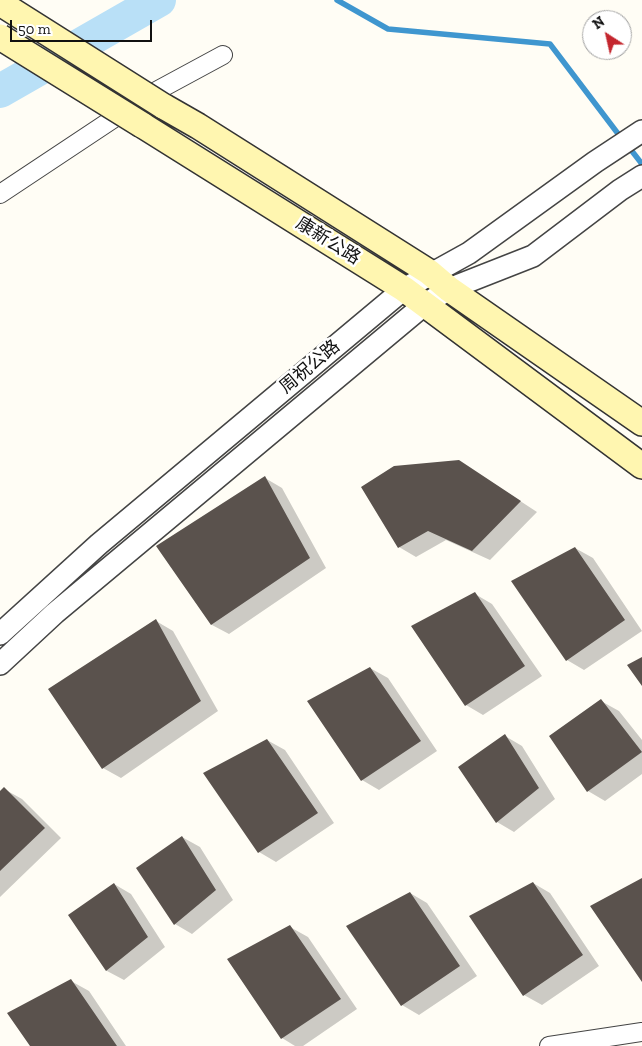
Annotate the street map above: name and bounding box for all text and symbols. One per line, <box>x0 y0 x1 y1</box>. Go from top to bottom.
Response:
scale bar <box>12 10 155 42</box>
north arrow <box>582 10 632 60</box>
text: N <box>589 13 608 33</box>
text: 50 m <box>18 20 51 38</box>
street label: 康新公路 <box>292 213 364 269</box>
street label: 周祝公路 <box>275 336 345 398</box>

